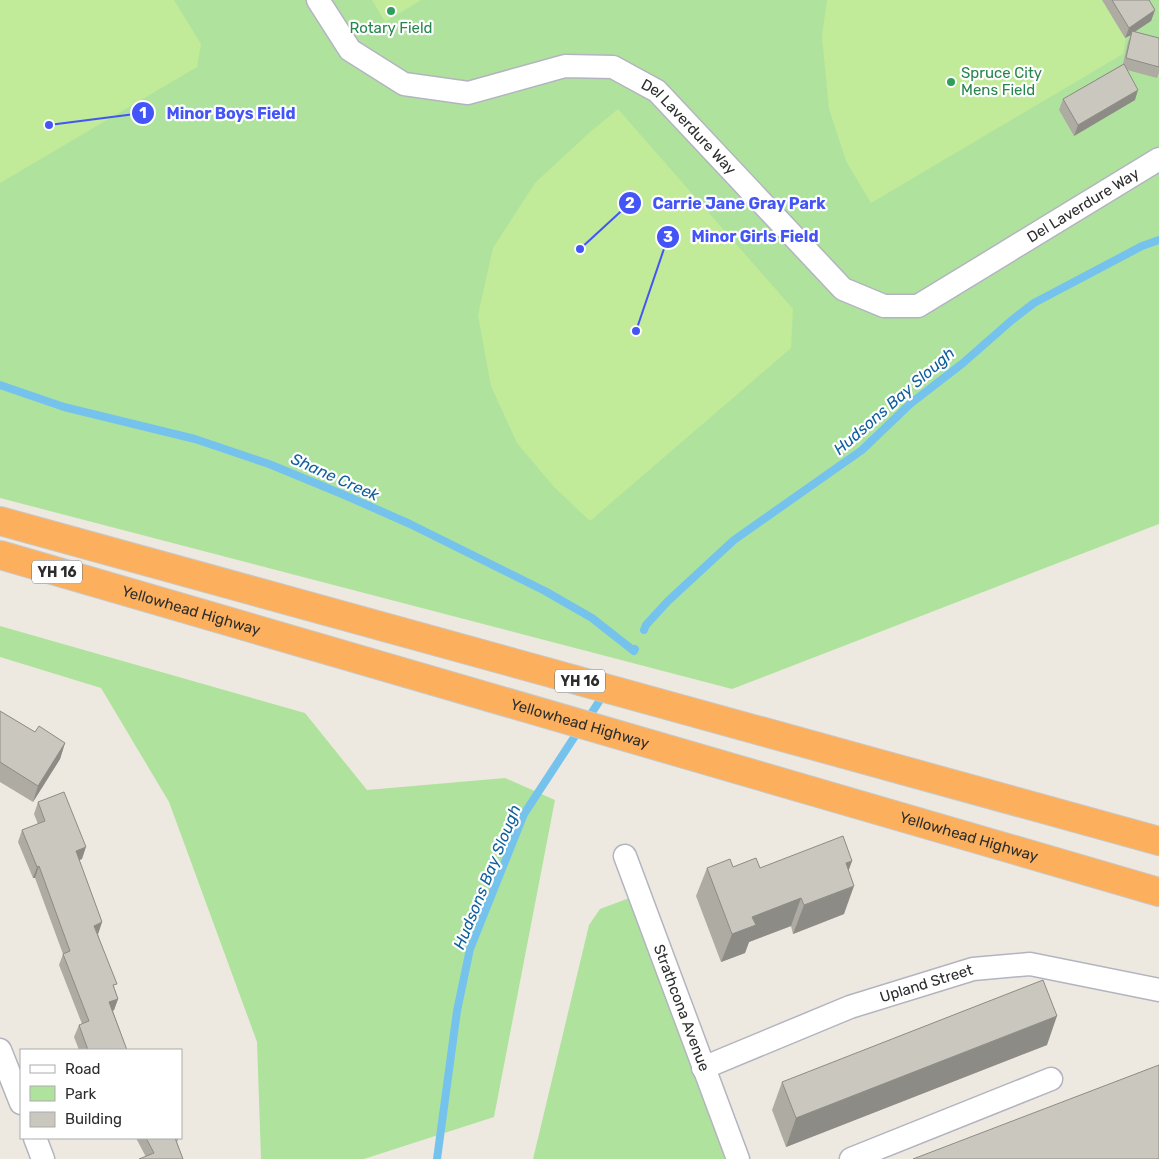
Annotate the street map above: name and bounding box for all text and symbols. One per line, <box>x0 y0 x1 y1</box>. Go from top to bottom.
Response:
marker: Rotary Field <box>385 5 397 17</box>
place label: Rotary Field <box>349 19 433 37</box>
place label: Spruce City Mens Field <box>961 64 1042 99</box>
street label: Del Laverdure Way <box>638 75 740 178</box>
marker: Spruce City Mens Field <box>945 76 957 88</box>
callout: Minor Boys Field <box>131 98 305 129</box>
text: 1 <box>139 104 147 122</box>
text: Minor Boys Field <box>166 104 296 123</box>
street label: Del Laverdure Way <box>1024 164 1142 246</box>
callout: Carrie Jane Gray Park <box>618 187 836 218</box>
text: 2 <box>625 194 635 212</box>
text: Carrie Jane Gray Park <box>652 194 826 213</box>
callout: Minor Girls Field <box>656 221 828 252</box>
text: Minor Girls Field <box>691 227 819 246</box>
text: 3 <box>663 228 673 246</box>
water label: Hudsons Bay Slough <box>830 343 958 459</box>
water label: Shane Creek <box>288 449 383 505</box>
road number: YH 16 <box>32 560 82 584</box>
street label: Yellowhead Highway <box>120 582 263 639</box>
road number: YH 16 <box>555 669 605 692</box>
street label: Yellowhead Highway <box>509 695 651 752</box>
water label: Hudsons Bay Slough <box>449 802 525 952</box>
street label: Yellowhead Highway <box>897 808 1040 865</box>
street label: Strathcona Avenue <box>650 942 713 1074</box>
street label: Upland Street <box>878 961 975 1006</box>
legend <box>20 1049 182 1139</box>
text: Road <box>65 1060 101 1078</box>
text: Park <box>65 1085 96 1103</box>
text: Building <box>65 1110 122 1128</box>

